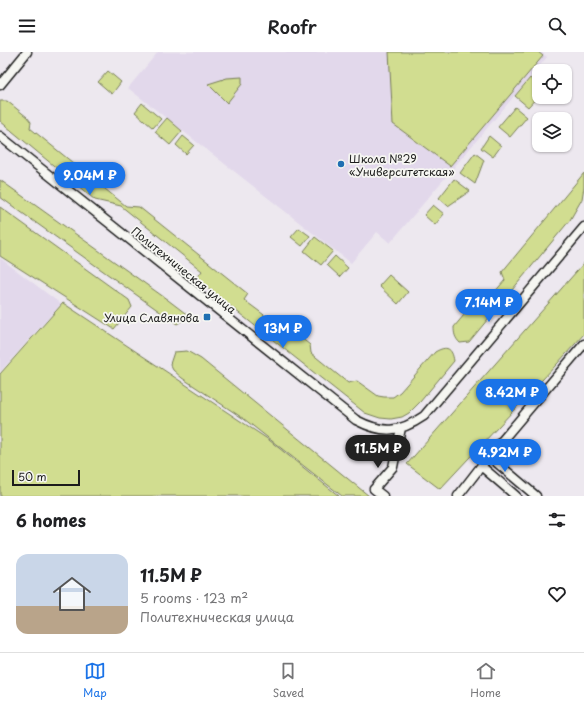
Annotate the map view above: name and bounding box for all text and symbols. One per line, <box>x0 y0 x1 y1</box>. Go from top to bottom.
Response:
text: Roofr <box>267 13 317 40</box>
icon: menu <box>16 15 38 37</box>
icon: search <box>546 15 568 37</box>
map controls <box>532 64 572 152</box>
button: locate <box>532 64 572 104</box>
button: layers <box>532 112 572 152</box>
place label: Школа №29 «Университетская» <box>349 150 455 180</box>
marker: Школа №29 «Университетская» <box>336 159 346 169</box>
pin: 9.04M ₽ <box>53 162 127 196</box>
text: 9.04M ₽ <box>63 165 117 184</box>
street label: Политехническая улица <box>128 222 240 318</box>
pin: 7.14M ₽ <box>452 289 526 323</box>
text: 7.14M ₽ <box>464 292 514 311</box>
place label: Улица Славянова <box>104 309 199 326</box>
marker: Улица Славянова <box>202 312 212 322</box>
pin: 13M ₽ <box>255 315 311 349</box>
text: 13M ₽ <box>264 318 302 337</box>
pin: 8.42M ₽ <box>475 379 549 413</box>
text: 8.42M ₽ <box>485 382 539 401</box>
pin: 11.5M ₽ <box>341 435 415 469</box>
text: 11.5M ₽ <box>354 438 402 457</box>
pin: 4.92M ₽ <box>468 439 542 473</box>
text: 4.92M ₽ <box>478 442 532 461</box>
scale bar <box>12 468 80 487</box>
text: 50 m <box>18 468 47 485</box>
text: 6 homes <box>16 507 86 533</box>
icon: filters <box>546 509 568 531</box>
text: 11.5M ₽ <box>140 562 202 588</box>
icon: home <box>48 570 96 618</box>
icon: heart <box>546 583 568 605</box>
text: 5 rooms · 123 m² <box>140 588 248 607</box>
text: Политехническая улица <box>140 607 294 626</box>
tab: Map <box>83 660 107 701</box>
tab: Saved <box>273 660 304 701</box>
tab: Home <box>470 660 501 701</box>

